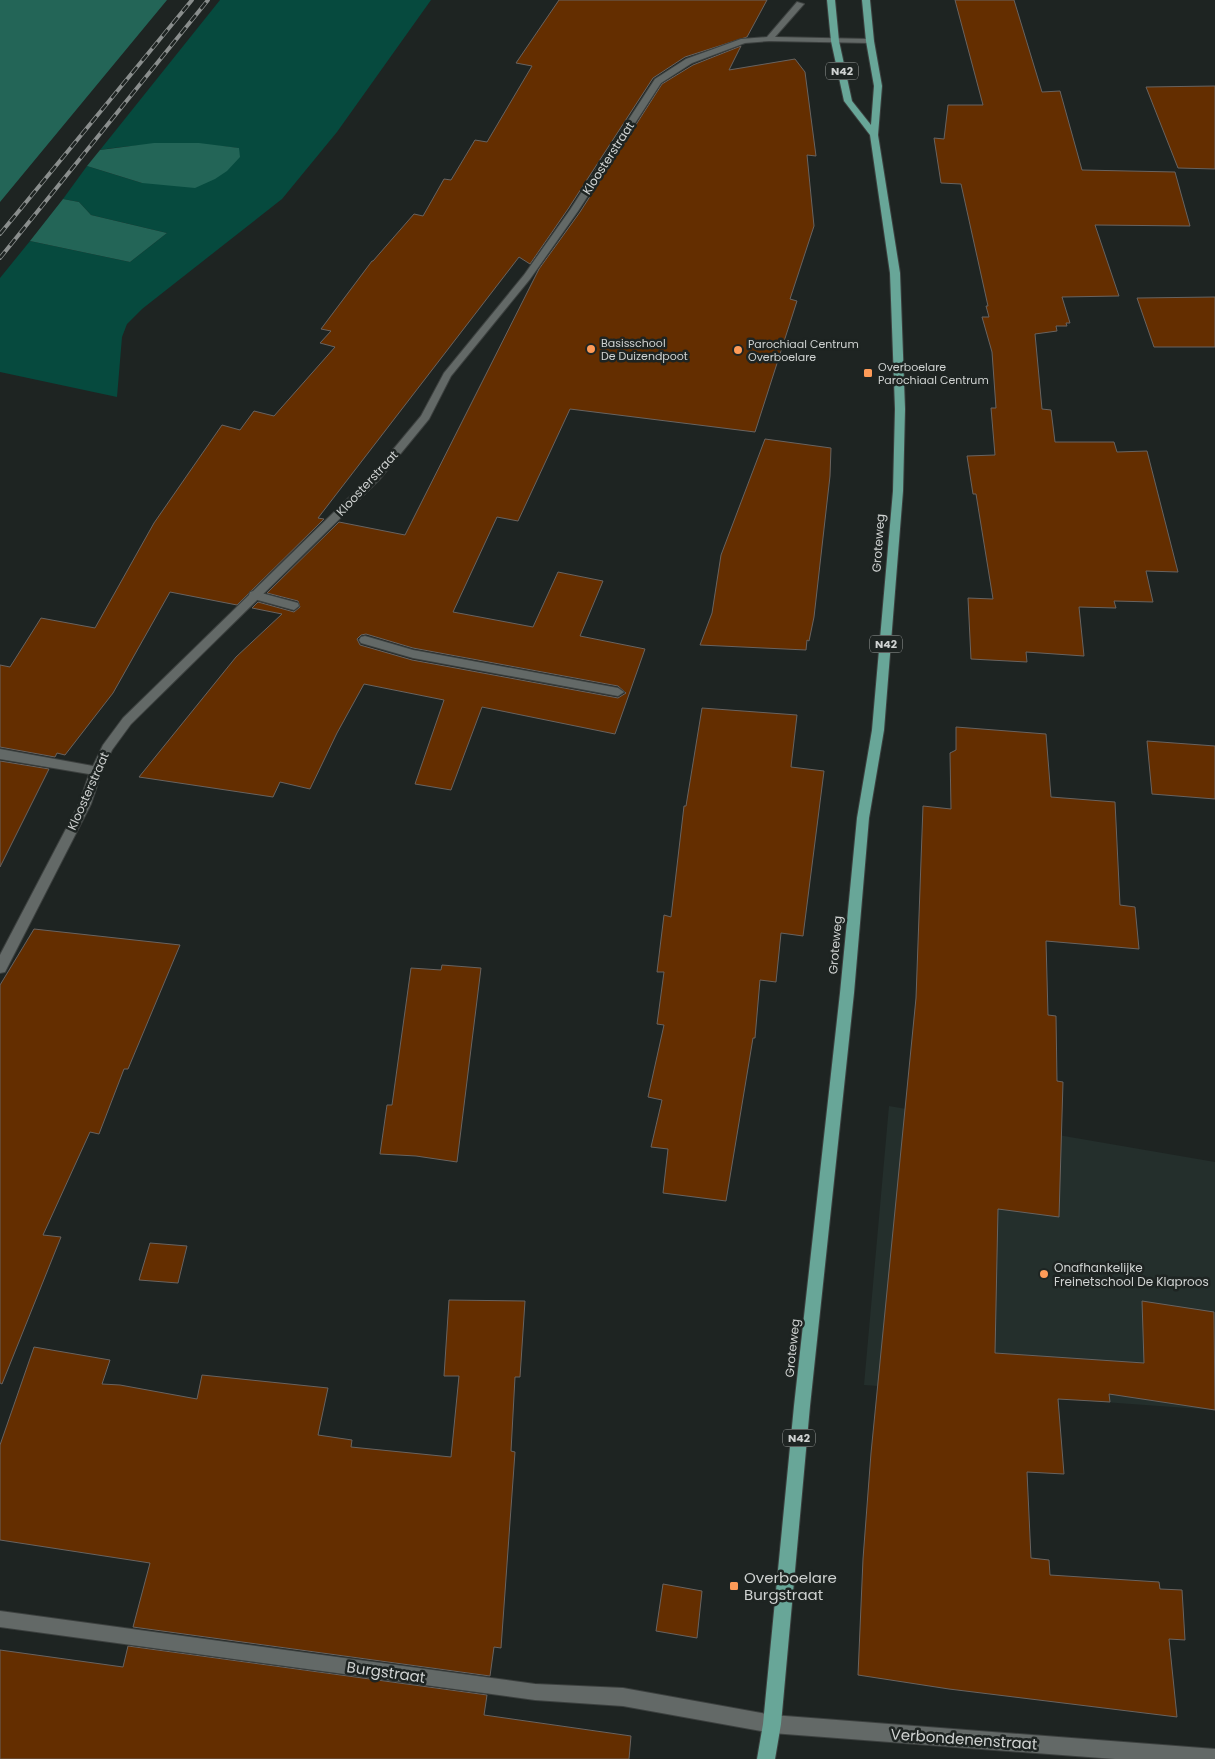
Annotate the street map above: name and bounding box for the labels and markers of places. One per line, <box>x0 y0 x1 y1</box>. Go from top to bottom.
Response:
place label: Basisschool De Duizendpoot <box>601 335 688 364</box>
place label: Parochiaal Centrum Overboelare <box>748 336 859 365</box>
marker: Basisschool De Duizendpoot <box>585 343 597 355</box>
marker: Parochiaal Centrum Overboelare <box>732 344 744 356</box>
place label: Overboelare Parochiaal Centrum <box>878 359 989 388</box>
marker: Overboelare Parochiaal Centrum <box>862 367 874 379</box>
place label: Onafhankelijke Freinetschool De Klaproos <box>1054 1259 1209 1290</box>
marker: Onafhankelijke Freinetschool De Klaproos <box>1038 1268 1050 1280</box>
place label: Overboelare Burgstraat <box>744 1567 837 1605</box>
marker: Overboelare Burgstraat <box>728 1580 740 1592</box>

